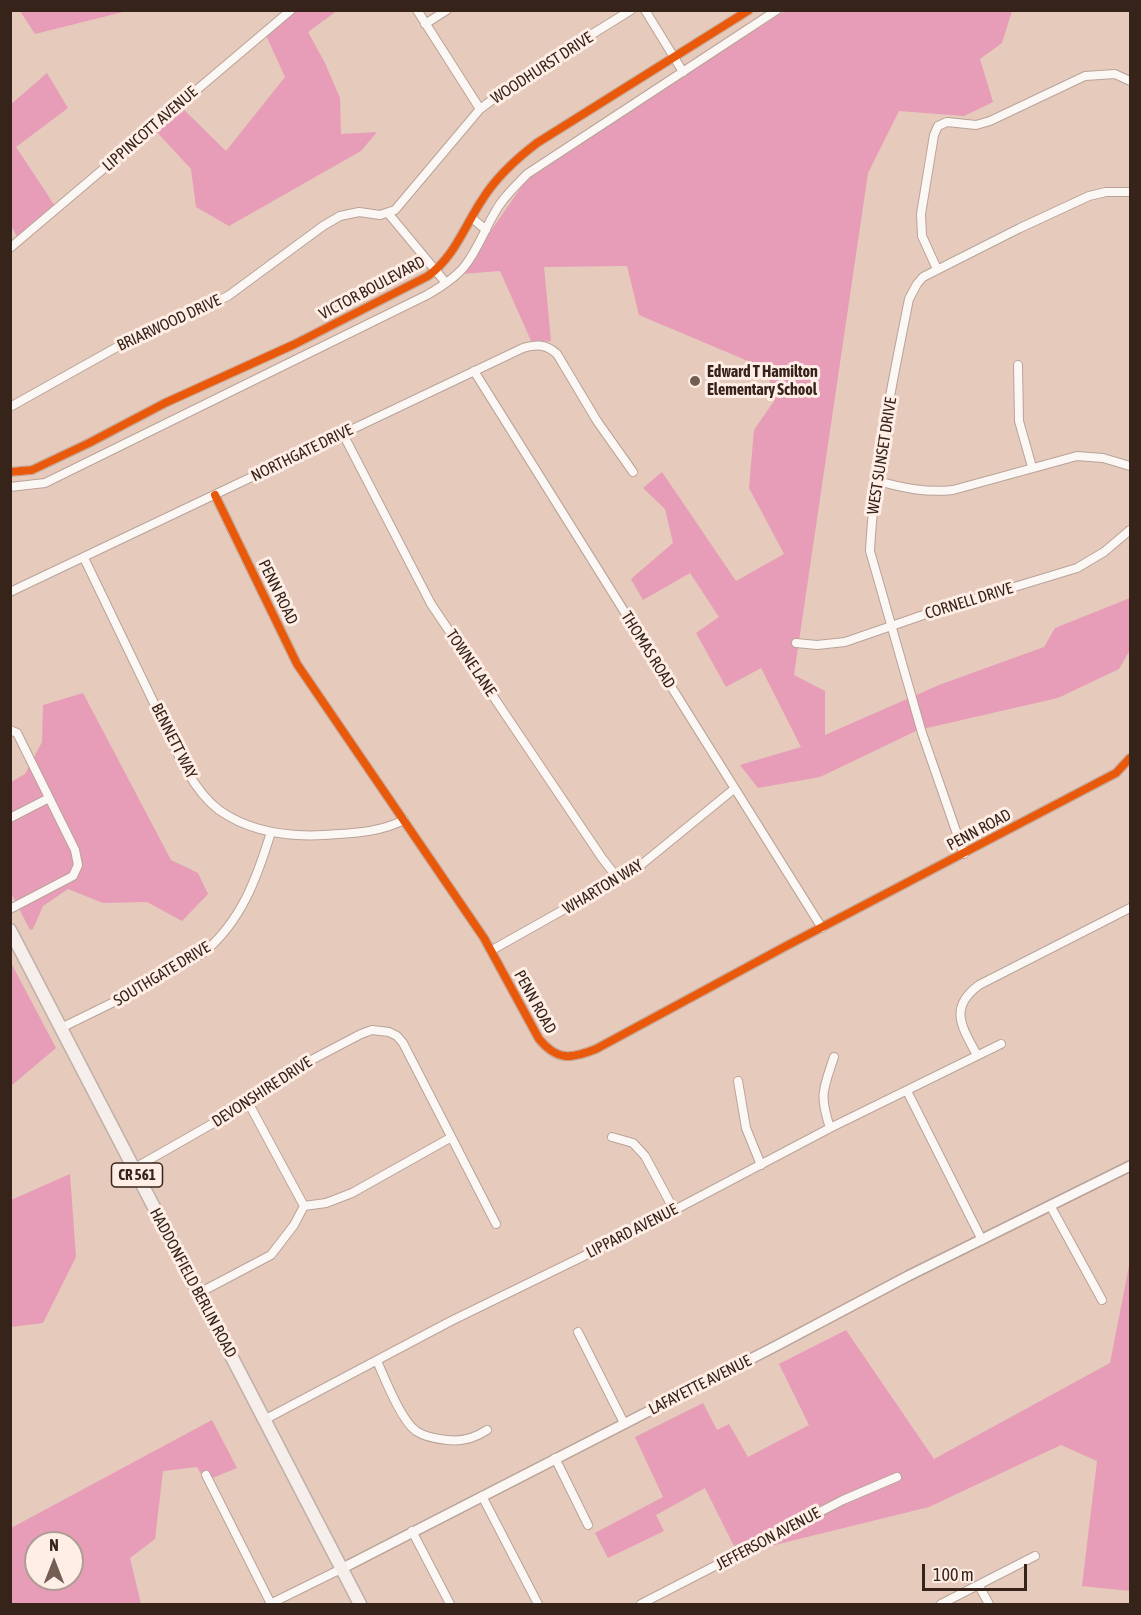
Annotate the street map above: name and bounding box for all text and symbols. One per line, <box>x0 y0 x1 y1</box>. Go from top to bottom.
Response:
street label: WOODHURST DRIVE <box>488 28 596 108</box>
street label: LIPPINCOTT AVENUE <box>99 83 201 175</box>
street label: VICTOR BOULEVARD <box>316 252 428 324</box>
street label: BRIARWOOD DRIVE <box>114 291 224 355</box>
place label: Edward T Hamilton Elementary School <box>707 362 818 400</box>
marker: Edward T Hamilton Elementary School <box>688 374 702 388</box>
street label: WEST SUNSET DRIVE <box>863 396 901 516</box>
street label: NORTHGATE DRIVE <box>248 420 356 486</box>
street label: PENN ROAD <box>254 556 302 628</box>
street label: CORNELL DRIVE <box>923 579 1015 623</box>
street label: THOMAS ROAD <box>617 608 679 692</box>
street label: TOWNE LANE <box>442 626 500 700</box>
street label: BENNETT WAY <box>147 700 201 782</box>
street label: PENN ROAD <box>944 805 1014 855</box>
street label: WHARTON WAY <box>560 856 646 918</box>
street label: SOUTHGATE DRIVE <box>110 938 214 1010</box>
street label: PENN ROAD <box>510 967 560 1037</box>
street label: DEVONSHIRE DRIVE <box>209 1053 315 1131</box>
road number: CR 561 <box>112 1163 162 1187</box>
street label: LIPPARD AVENUE <box>583 1200 681 1262</box>
street label: HADDONFIELD BERLIN ROAD <box>145 1205 241 1361</box>
street label: LAFAYETTE AVENUE <box>646 1351 754 1419</box>
street label: JEFFERSON AVENUE <box>713 1503 823 1575</box>
north arrow <box>24 1531 84 1591</box>
text: N <box>49 1536 59 1554</box>
scale bar <box>925 1552 1030 1590</box>
text: 100 m <box>933 1564 974 1585</box>

